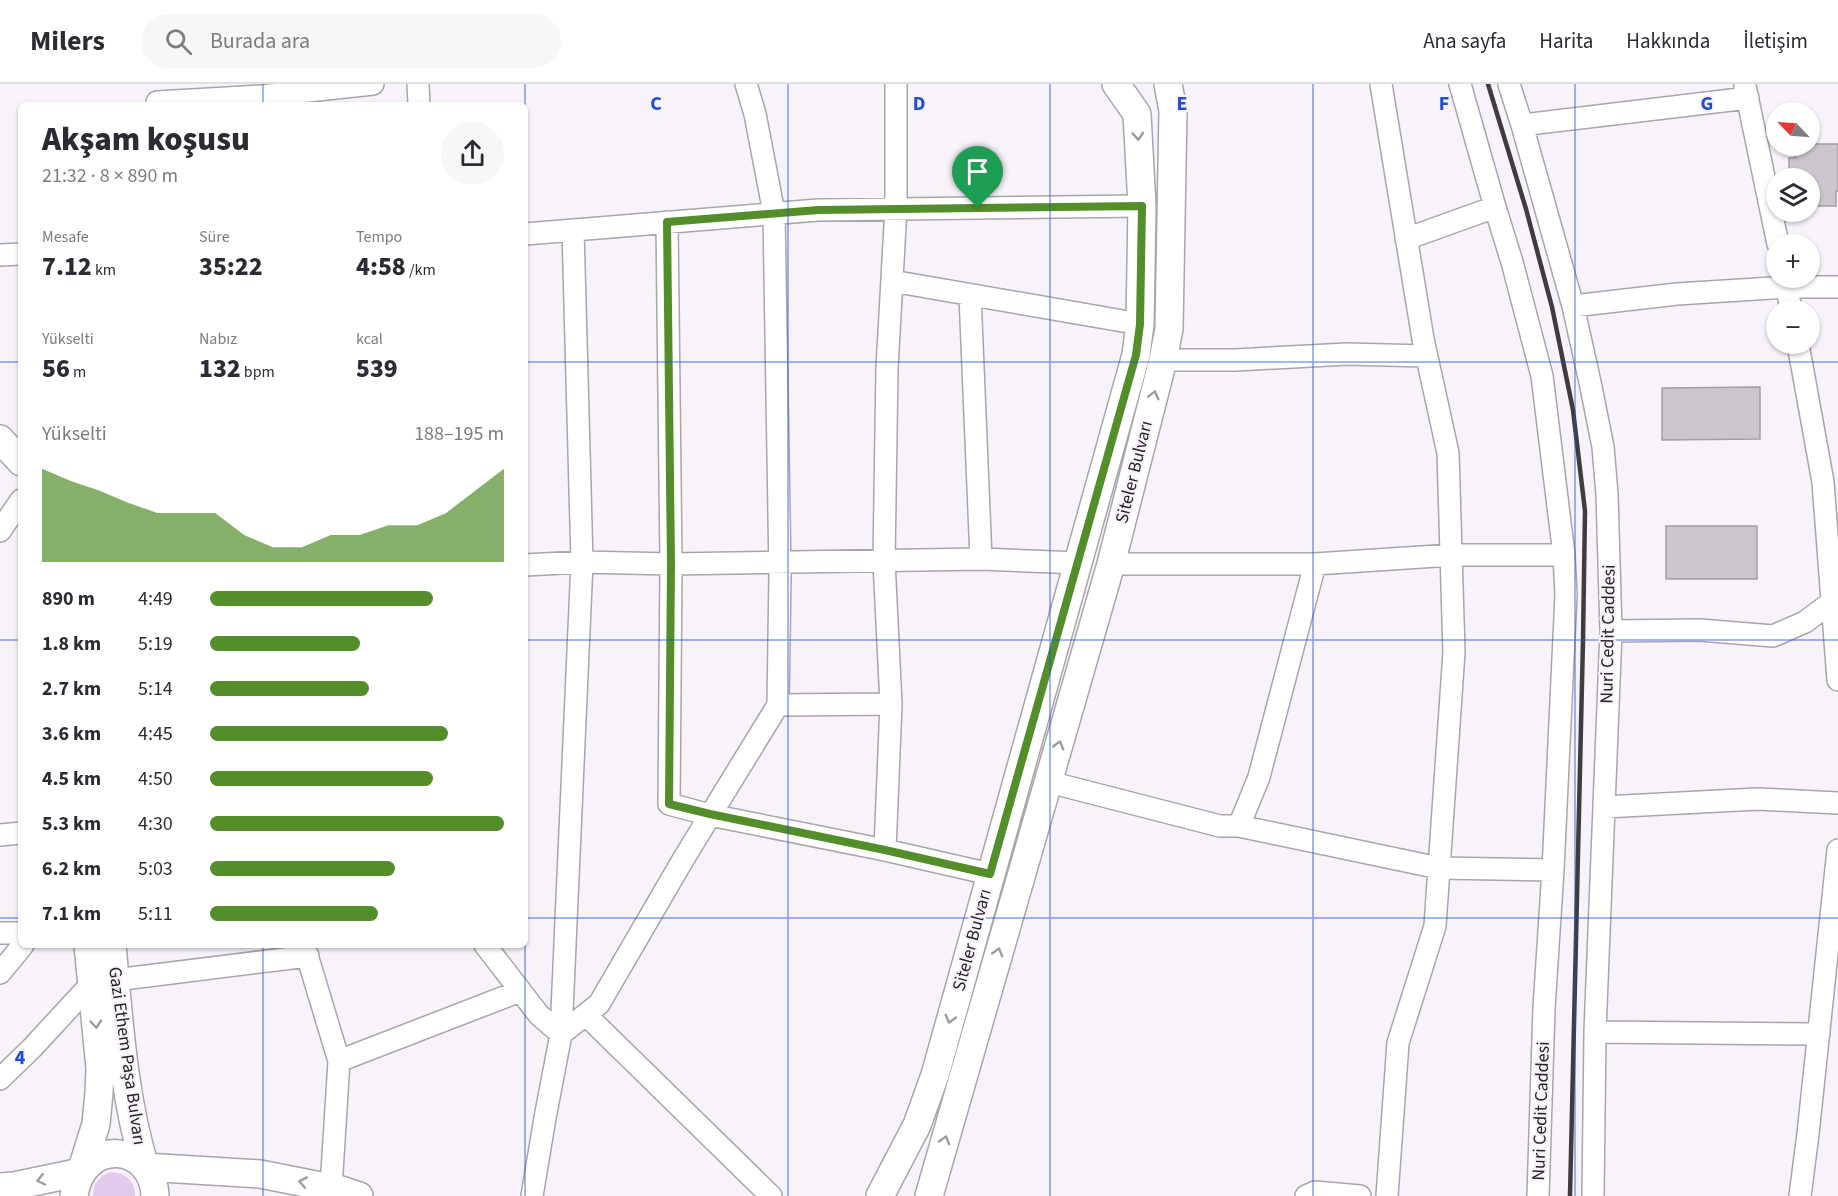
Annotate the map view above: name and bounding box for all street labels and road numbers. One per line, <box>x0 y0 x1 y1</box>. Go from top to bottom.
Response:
street label: Siteler Bulvarı <box>1109 418 1159 526</box>
street label: Nuri Cedit Caddesi <box>1594 564 1622 704</box>
street label: Siteler Bulvarı <box>946 886 998 994</box>
street label: Gazi Ethem Paşa Bulvarı <box>102 965 152 1147</box>
street label: Nuri Cedit Caddesi <box>1526 1041 1556 1181</box>

